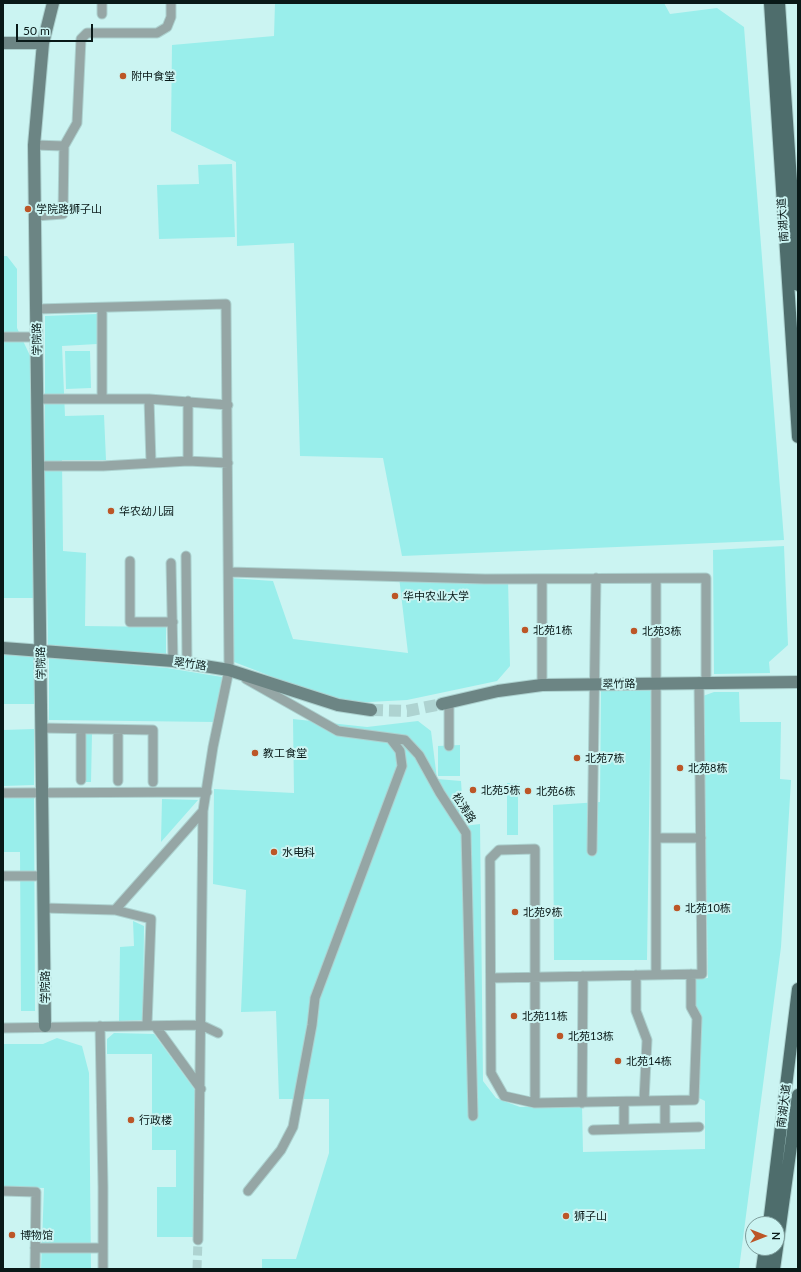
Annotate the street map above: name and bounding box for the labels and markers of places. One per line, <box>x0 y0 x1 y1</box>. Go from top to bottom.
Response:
place label: 附中食堂 <box>131 69 175 83</box>
marker: 附中食堂 <box>118 71 128 81</box>
place label: 学院路狮子山 <box>36 202 102 216</box>
marker: 学院路狮子山 <box>23 204 33 214</box>
place label: 华农幼儿园 <box>119 504 174 518</box>
marker: 华农幼儿园 <box>106 506 116 516</box>
place label: 华中农业大学 <box>403 589 469 603</box>
marker: 华中农业大学 <box>390 591 400 601</box>
place label: 北苑1栋 <box>533 623 572 637</box>
place label: 北苑3栋 <box>642 624 681 638</box>
marker: 北苑1栋 <box>520 625 530 635</box>
marker: 北苑3栋 <box>629 626 639 636</box>
place label: 教工食堂 <box>263 746 307 760</box>
marker: 教工食堂 <box>250 748 260 758</box>
place label: 北苑7栋 <box>585 751 624 765</box>
marker: 北苑7栋 <box>572 753 582 763</box>
place label: 北苑8栋 <box>688 761 727 775</box>
marker: 北苑8栋 <box>675 763 685 773</box>
place label: 北苑5栋 <box>481 783 520 797</box>
place label: 北苑6栋 <box>536 784 575 798</box>
marker: 北苑5栋 <box>468 785 478 795</box>
marker: 北苑6栋 <box>523 786 533 796</box>
place label: 水电科 <box>282 845 315 859</box>
marker: 水电科 <box>269 847 279 857</box>
place label: 北苑10栋 <box>685 901 731 915</box>
marker: 北苑10栋 <box>672 903 682 913</box>
place label: 北苑9栋 <box>523 905 562 919</box>
marker: 北苑9栋 <box>510 907 520 917</box>
place label: 北苑11栋 <box>522 1009 568 1023</box>
marker: 北苑11栋 <box>509 1011 519 1021</box>
place label: 北苑13栋 <box>568 1029 614 1043</box>
marker: 北苑13栋 <box>555 1031 565 1041</box>
place label: 北苑14栋 <box>626 1054 672 1068</box>
marker: 北苑14栋 <box>613 1056 623 1066</box>
place label: 行政楼 <box>139 1113 172 1127</box>
marker: 行政楼 <box>126 1115 136 1125</box>
place label: 狮子山 <box>574 1209 607 1223</box>
marker: 狮子山 <box>561 1211 571 1221</box>
place label: 博物馆 <box>20 1228 53 1242</box>
marker: 博物馆 <box>7 1230 17 1240</box>

